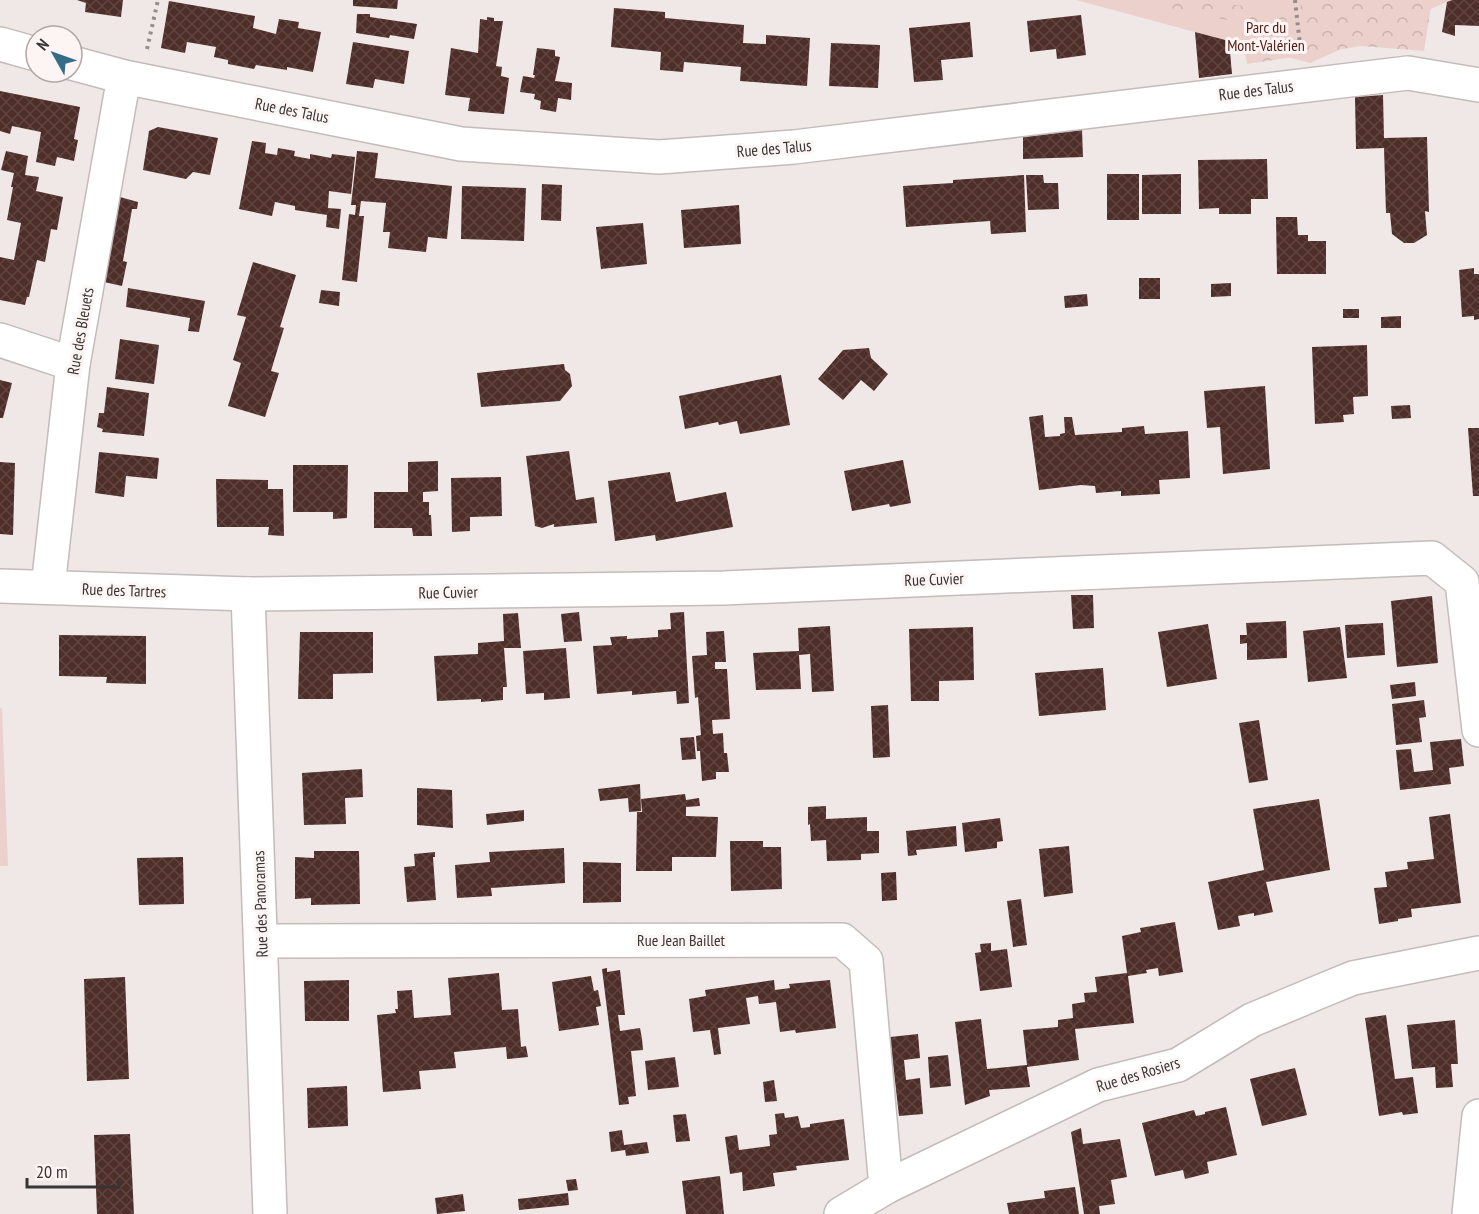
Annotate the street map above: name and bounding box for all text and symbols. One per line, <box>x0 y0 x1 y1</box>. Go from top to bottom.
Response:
park label: Parc du Mont-Valérien <box>1227 17 1305 55</box>
north arrow <box>24 24 84 84</box>
text: N <box>32 35 53 54</box>
street label: Rue des Talus <box>1218 76 1294 104</box>
street label: Rue des Talus <box>253 93 331 127</box>
street label: Rue des Talus <box>736 135 812 161</box>
street label: Rue des Bleuets <box>62 286 98 376</box>
street label: Rue Cuvier <box>904 568 965 590</box>
street label: Rue des Tartres <box>82 579 166 601</box>
street label: Rue Cuvier <box>418 581 478 603</box>
street label: Rue des Panoramas <box>248 850 272 958</box>
street label: Rue Jean Baillet <box>637 930 725 950</box>
street label: Rue des Rosiers <box>1094 1052 1182 1096</box>
scale bar <box>27 1151 118 1189</box>
text: 20 m <box>36 1160 68 1183</box>

